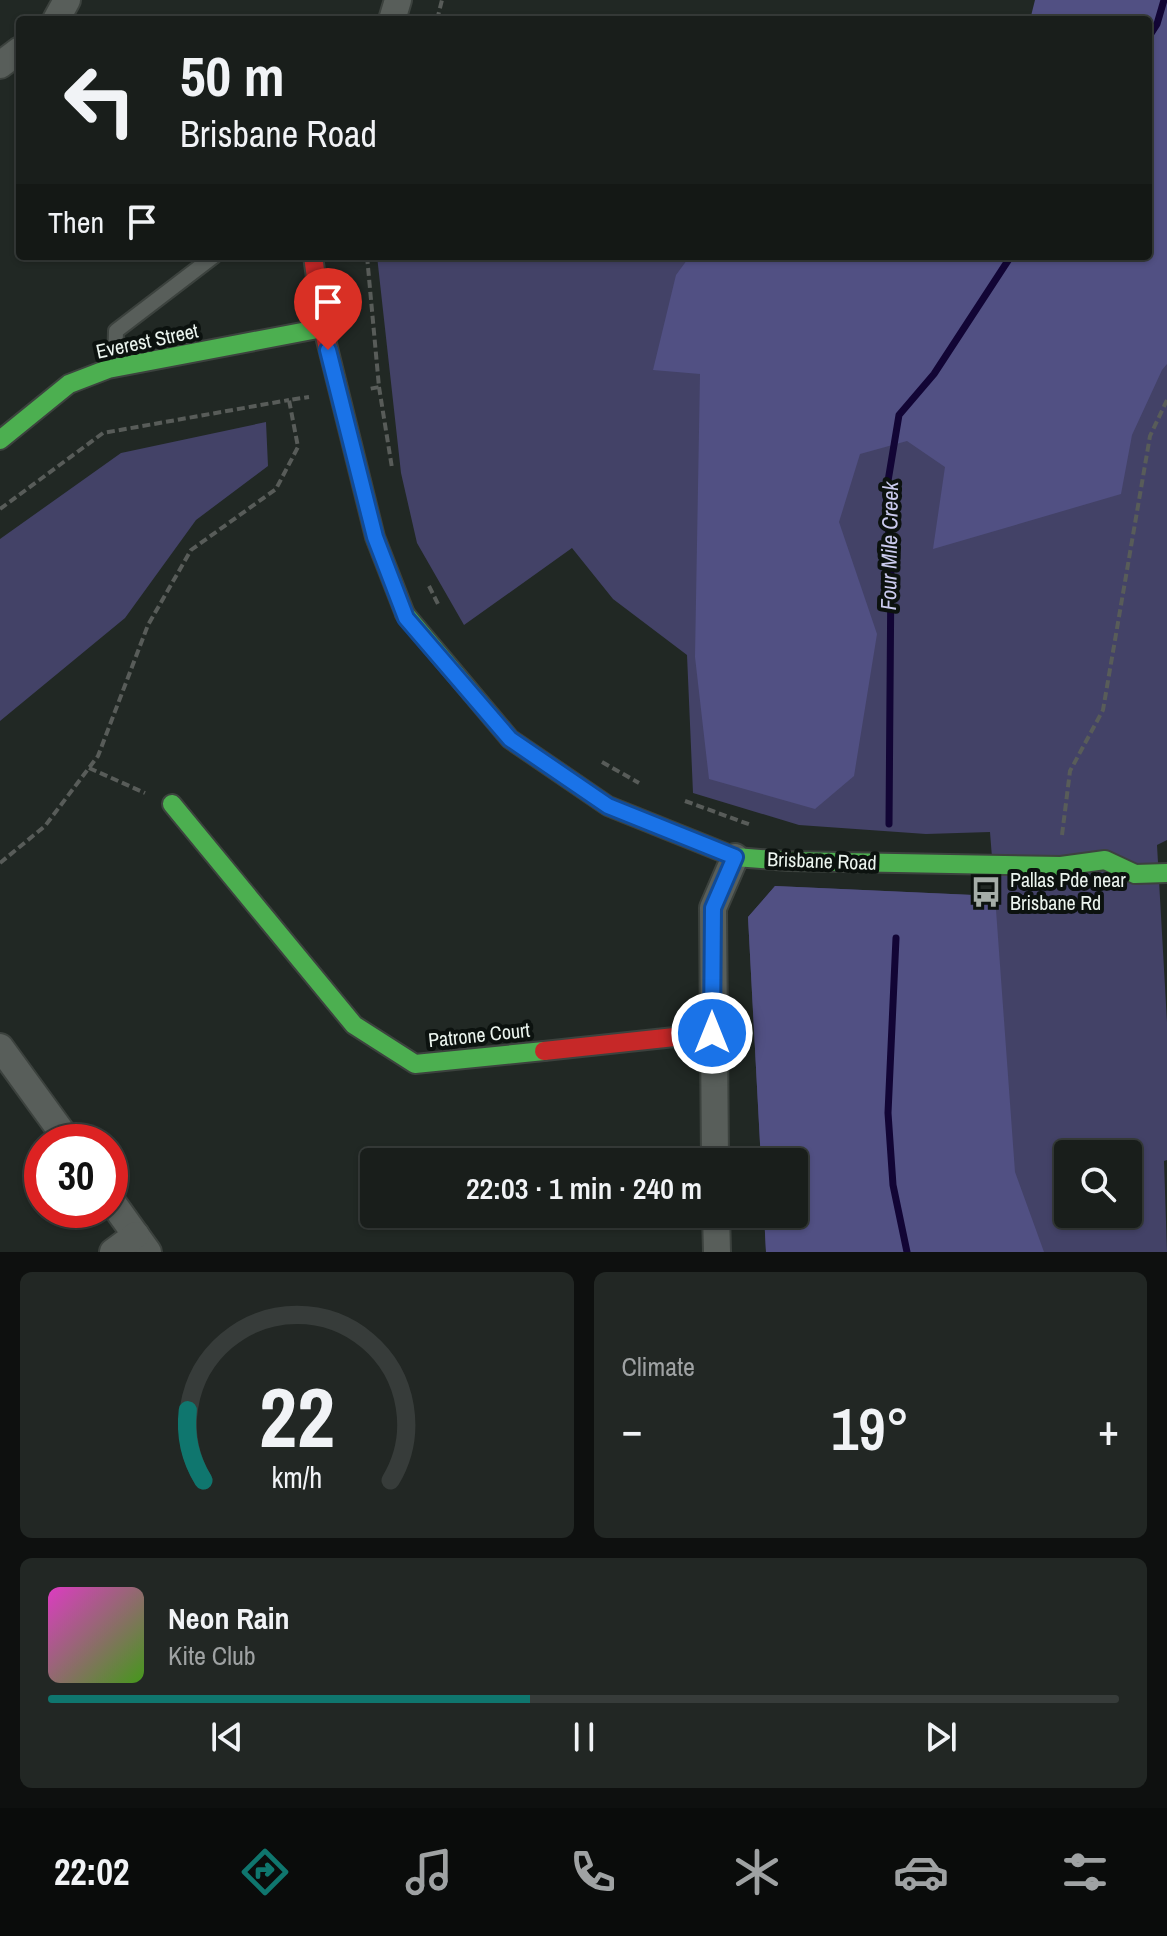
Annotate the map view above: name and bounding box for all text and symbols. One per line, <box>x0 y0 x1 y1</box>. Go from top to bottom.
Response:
text: 50 m <box>180 38 285 113</box>
icon: left <box>48 48 152 152</box>
text: Brisbane Road <box>180 110 377 158</box>
icon: arrive <box>120 200 164 244</box>
text: Then <box>48 202 104 242</box>
pin <box>294 268 362 350</box>
icon: arrive <box>306 280 350 324</box>
street label: Everest Street <box>93 316 201 365</box>
water label: Four Mile Creek <box>873 480 905 611</box>
street label: Brisbane Road <box>767 845 877 876</box>
place label: Pallas Pde near Brisbane Rd <box>1010 866 1126 916</box>
bus stop icon: Pallas Pde near Brisbane Rd <box>969 875 1003 909</box>
position arrow <box>670 991 754 1075</box>
street label: Patrone Court <box>427 1016 532 1053</box>
speed limit sign: 30 <box>24 1124 128 1228</box>
map controls <box>1054 1140 1142 1228</box>
button: search <box>1054 1140 1142 1228</box>
text: 22:03 · 1 min · 240 m <box>466 1168 702 1208</box>
text: Climate <box>622 1349 695 1384</box>
text: 22 <box>259 1361 335 1473</box>
text: 19° <box>831 1388 910 1469</box>
text: − <box>622 1399 643 1459</box>
text: + <box>1098 1399 1119 1459</box>
text: km/h <box>271 1458 322 1497</box>
text: Neon Rain <box>168 1598 290 1638</box>
text: Kite Club <box>168 1638 256 1673</box>
icon: previous <box>205 1715 249 1759</box>
icon: pause <box>562 1715 606 1759</box>
icon: next <box>919 1715 963 1759</box>
icon: directions <box>237 1844 293 1900</box>
icon: music <box>401 1844 457 1900</box>
icon: phone <box>565 1844 621 1900</box>
icon: climate <box>729 1844 785 1900</box>
icon: car <box>893 1844 949 1900</box>
icon: filters <box>1057 1844 1113 1900</box>
text: 22:02 <box>54 1848 129 1896</box>

